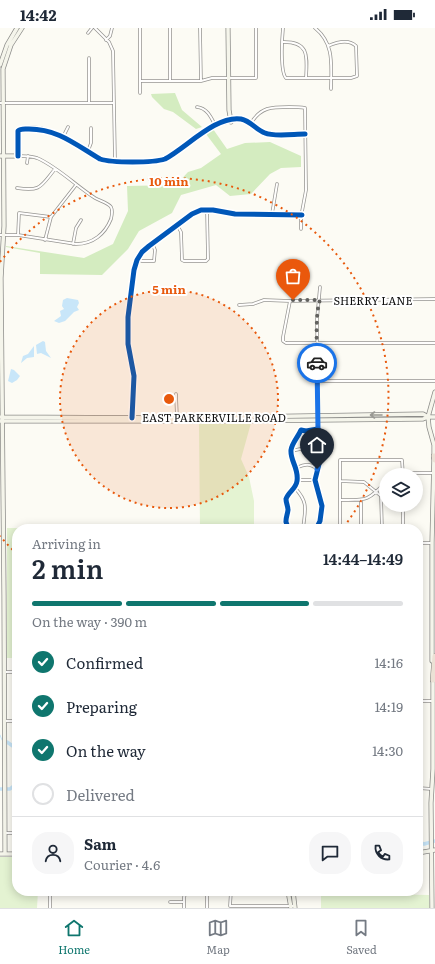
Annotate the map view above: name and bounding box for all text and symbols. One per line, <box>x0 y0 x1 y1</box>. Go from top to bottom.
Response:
text: 14:42 <box>20 3 56 26</box>
text: 10 min <box>149 172 189 190</box>
pin <box>276 259 310 300</box>
icon: bag <box>282 265 304 287</box>
text: 5 min <box>152 280 186 298</box>
street label: SHERRY LANE <box>333 292 413 308</box>
courier <box>297 343 337 383</box>
icon: car <box>306 352 328 374</box>
centre of rings <box>162 392 176 406</box>
street label: EAST PARKERVILLE ROAD <box>142 409 286 425</box>
one-way arrow <box>370 411 383 419</box>
pin <box>300 428 334 469</box>
icon: home <box>306 434 328 456</box>
map controls <box>379 468 423 512</box>
button: layers <box>379 468 423 512</box>
text: Arriving in <box>32 534 101 553</box>
text: 14:44–14:49 <box>323 547 403 570</box>
text: 2 min <box>32 548 103 587</box>
text: On the way · 390 m <box>32 612 147 631</box>
icon: check <box>32 651 54 673</box>
text: Confirmed <box>66 651 143 674</box>
text: 14:16 <box>374 653 403 672</box>
icon: check <box>32 695 54 717</box>
text: Preparing <box>66 695 137 718</box>
text: 14:19 <box>375 697 403 716</box>
icon: check <box>32 739 54 761</box>
text: On the way <box>66 739 146 762</box>
text: 14:30 <box>372 741 403 760</box>
text: Delivered <box>66 783 135 806</box>
button: person <box>32 832 74 874</box>
text: Sam <box>84 832 117 855</box>
button: chat <box>309 832 351 874</box>
button: phone <box>361 832 403 874</box>
text: Courier · 4.6 <box>84 855 160 874</box>
tab: Home <box>58 917 90 957</box>
tab: Map <box>206 917 230 957</box>
tab: Saved <box>346 917 377 957</box>

